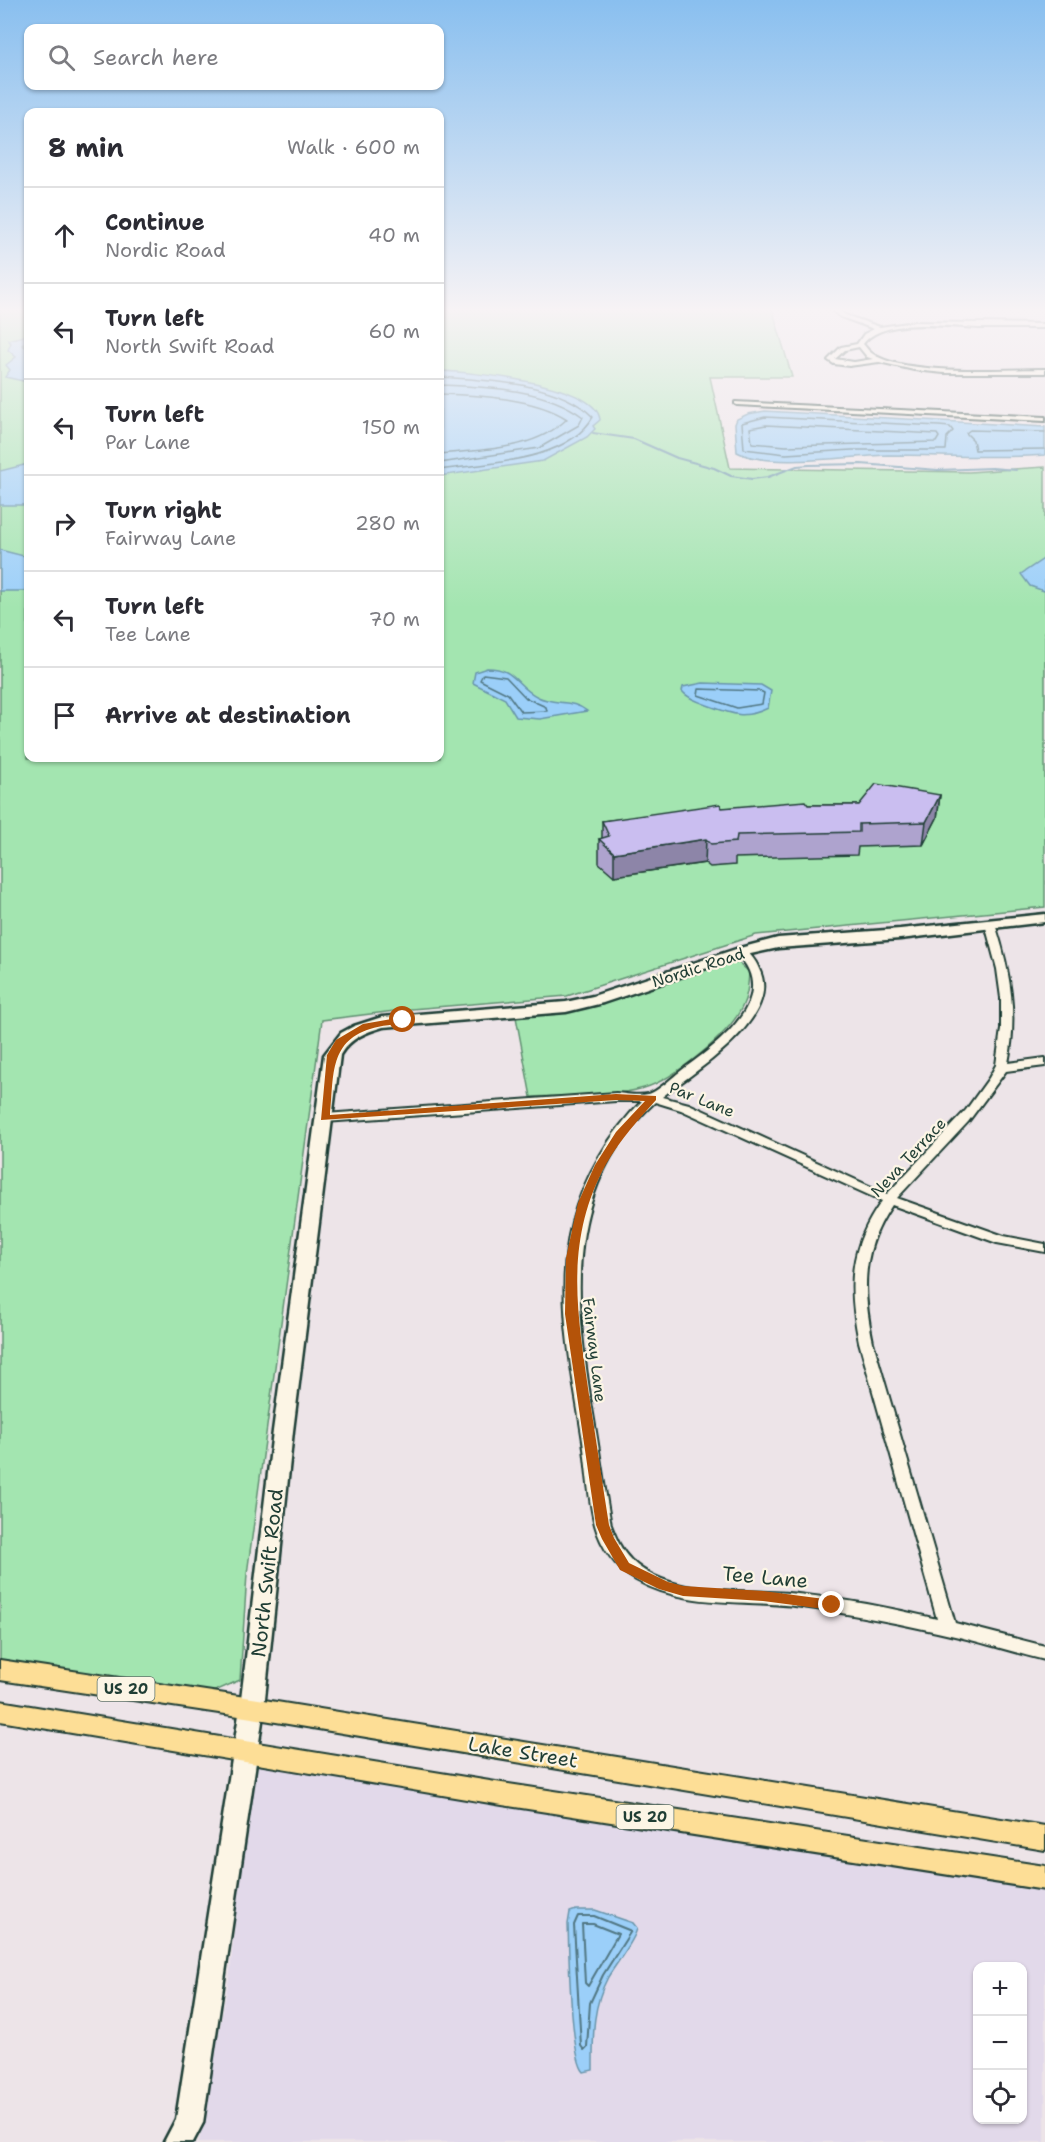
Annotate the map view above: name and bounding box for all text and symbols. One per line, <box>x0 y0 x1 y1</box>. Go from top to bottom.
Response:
search box <box>24 24 444 90</box>
icon: search <box>45 41 78 74</box>
text: Search here <box>93 43 219 72</box>
text: 8 min <box>48 130 124 165</box>
text: Walk · 600 m <box>287 134 420 160</box>
text: Continue <box>105 208 205 237</box>
icon: ahead <box>48 219 81 252</box>
text: 40 m <box>368 222 420 248</box>
text: Nordic Road <box>105 237 226 263</box>
text: Turn left <box>105 304 204 333</box>
icon: left <box>48 315 81 348</box>
text: 60 m <box>368 318 420 344</box>
text: North Swift Road <box>105 333 274 359</box>
text: Turn left <box>105 400 204 429</box>
icon: left <box>48 411 81 444</box>
text: 150 m <box>362 414 420 440</box>
text: Par Lane <box>105 429 191 455</box>
text: Turn right <box>105 496 222 525</box>
icon: right <box>48 507 81 540</box>
text: 280 m <box>355 510 420 536</box>
text: Fairway Lane <box>105 525 236 551</box>
text: Turn left <box>105 592 204 621</box>
icon: left <box>48 603 81 636</box>
text: 70 m <box>368 606 420 632</box>
text: Tee Lane <box>105 621 191 647</box>
icon: arrive <box>48 699 81 732</box>
text: Arrive at destination <box>105 701 351 730</box>
street label: Nordic Road <box>649 943 747 992</box>
route start <box>389 1006 415 1032</box>
street label: Par Lane <box>666 1077 738 1122</box>
street label: Neva Terrace <box>866 1113 951 1202</box>
street label: Fairway Lane <box>578 1297 611 1403</box>
street label: North Swift Road <box>245 1487 289 1659</box>
street label: Tee Lane <box>721 1560 809 1594</box>
route end <box>818 1591 844 1617</box>
road number: US 20 <box>98 1677 154 1701</box>
street label: Lake Street <box>466 1730 580 1774</box>
road number: US 20 <box>616 1805 674 1829</box>
map controls <box>973 1962 1027 2124</box>
button: + <box>973 1962 1027 2016</box>
button: − <box>973 2016 1027 2070</box>
button: locate <box>973 2070 1027 2124</box>

